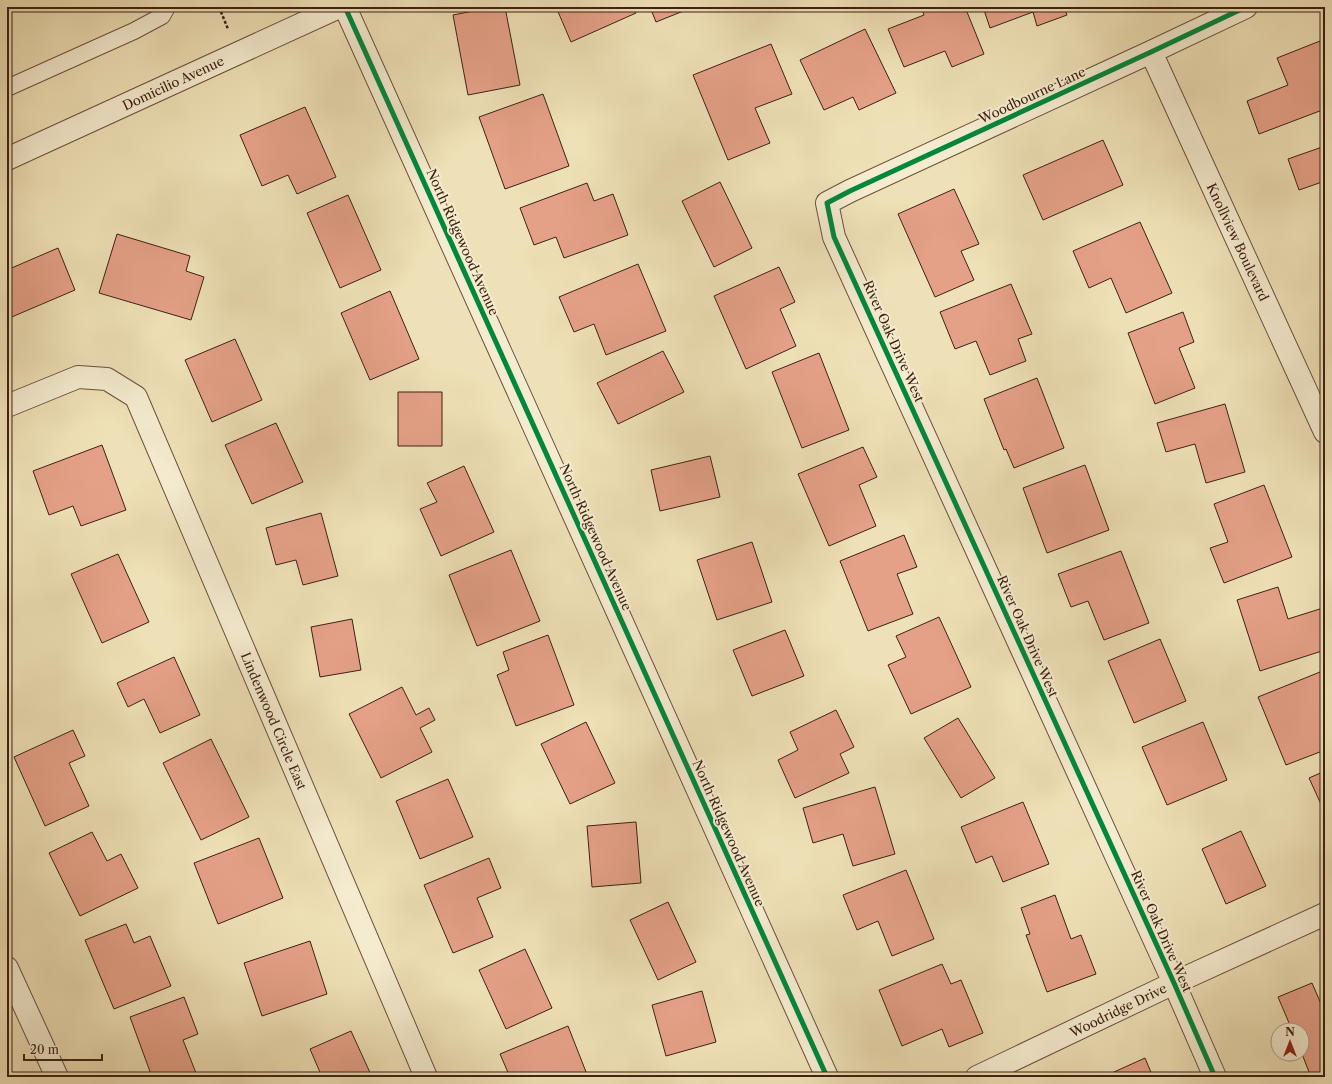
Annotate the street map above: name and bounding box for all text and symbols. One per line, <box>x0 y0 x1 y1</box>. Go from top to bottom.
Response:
street label: Domicilio Avenue <box>120 52 226 114</box>
street label: Woodbourne Lane <box>975 63 1088 127</box>
street label: North Ridgewood Avenue <box>423 166 503 318</box>
street label: Knollview Boulevard <box>1204 180 1272 304</box>
street label: River Oak Drive West <box>860 278 928 405</box>
street label: North Ridgewood Avenue <box>556 461 636 613</box>
street label: River Oak Drive West <box>994 573 1062 700</box>
street label: Lindenwood Circle East <box>238 650 310 793</box>
street label: North Ridgewood Avenue <box>689 757 769 909</box>
street label: River Oak Drive West <box>1128 868 1196 995</box>
street label: Woodridge Drive <box>1066 980 1169 1041</box>
north arrow <box>1270 1022 1310 1062</box>
text: N <box>1285 1025 1295 1039</box>
scale bar <box>24 1036 102 1062</box>
text: 20 m <box>30 1042 59 1057</box>

